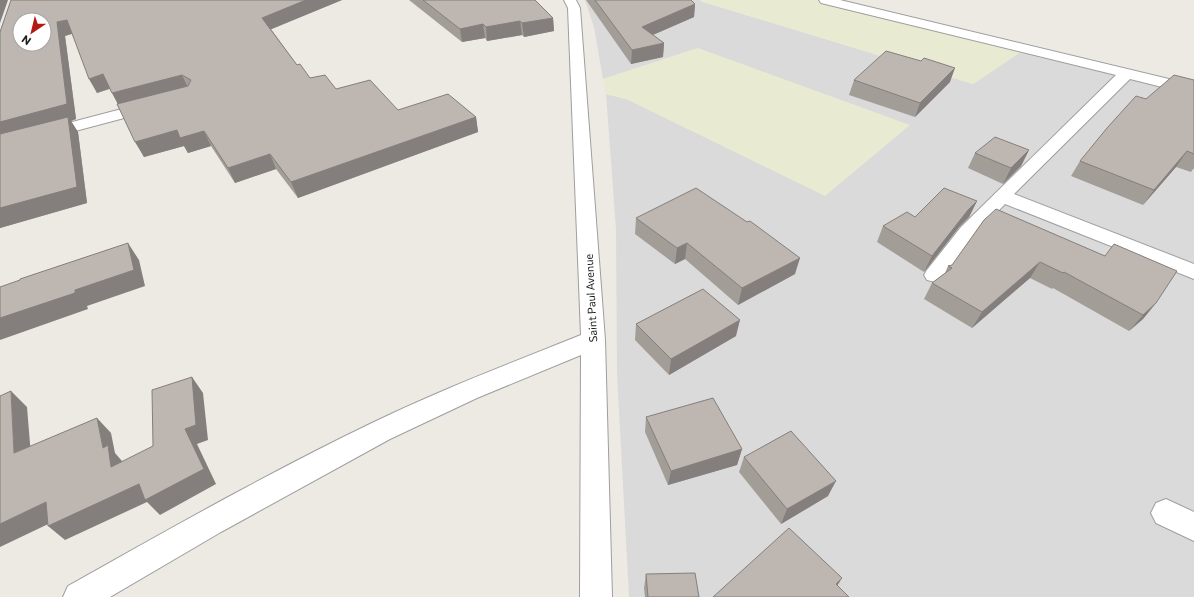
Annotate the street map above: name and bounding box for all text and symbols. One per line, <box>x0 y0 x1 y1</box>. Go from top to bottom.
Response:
north arrow <box>12 12 52 52</box>
text: N <box>19 33 33 48</box>
street label: Saint Paul Avenue <box>582 253 599 342</box>

